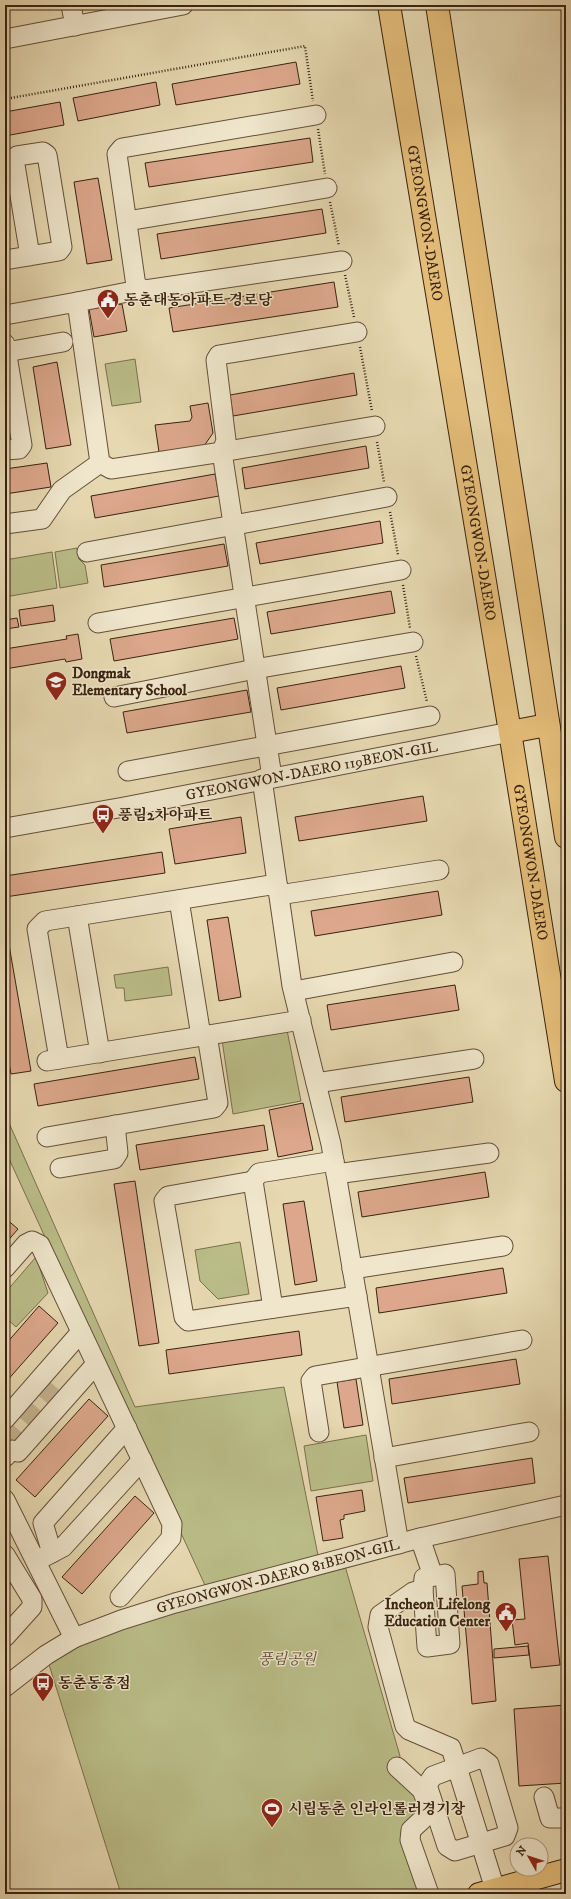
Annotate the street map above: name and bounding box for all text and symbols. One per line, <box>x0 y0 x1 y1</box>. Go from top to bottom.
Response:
street label: GYEONGWON-DAERO <box>402 144 447 303</box>
public building icon: 동춘대동아파트 경로당 <box>95 287 121 320</box>
place label: 동춘대동아파트 경로당 <box>124 291 273 310</box>
street label: GYEONGWON-DAERO <box>456 463 500 622</box>
place label: Dongmak Elementary School <box>72 664 187 700</box>
school or university icon: Dongmak Elementary School <box>43 669 69 702</box>
street label: GYEONGWON-DAERO 119BEON-GIL <box>184 737 439 805</box>
street label: GYEONGWON-DAERO <box>509 783 552 942</box>
bus stop icon: 풍림2차아파트 <box>90 802 116 835</box>
place label: 풍림2차아파트 <box>118 806 213 825</box>
street label: GYEONGWON-DAERO 81BEON-GIL <box>154 1535 402 1618</box>
place label: Incheon Lifelong Education Center <box>384 1595 491 1631</box>
public building icon: Incheon Lifelong Education Center <box>493 1600 519 1633</box>
park label: 풍림공원 <box>258 1650 317 1669</box>
bus stop icon: 동춘동종점 <box>30 1670 56 1703</box>
place label: 동춘동종점 <box>58 1674 130 1693</box>
sports icon: 시립동춘 인라인롤러경기장 <box>259 1796 285 1829</box>
place label: 시립동춘 인라인롤러경기장 <box>288 1800 466 1819</box>
north arrow <box>509 1837 549 1877</box>
text: N <box>514 1843 530 1859</box>

